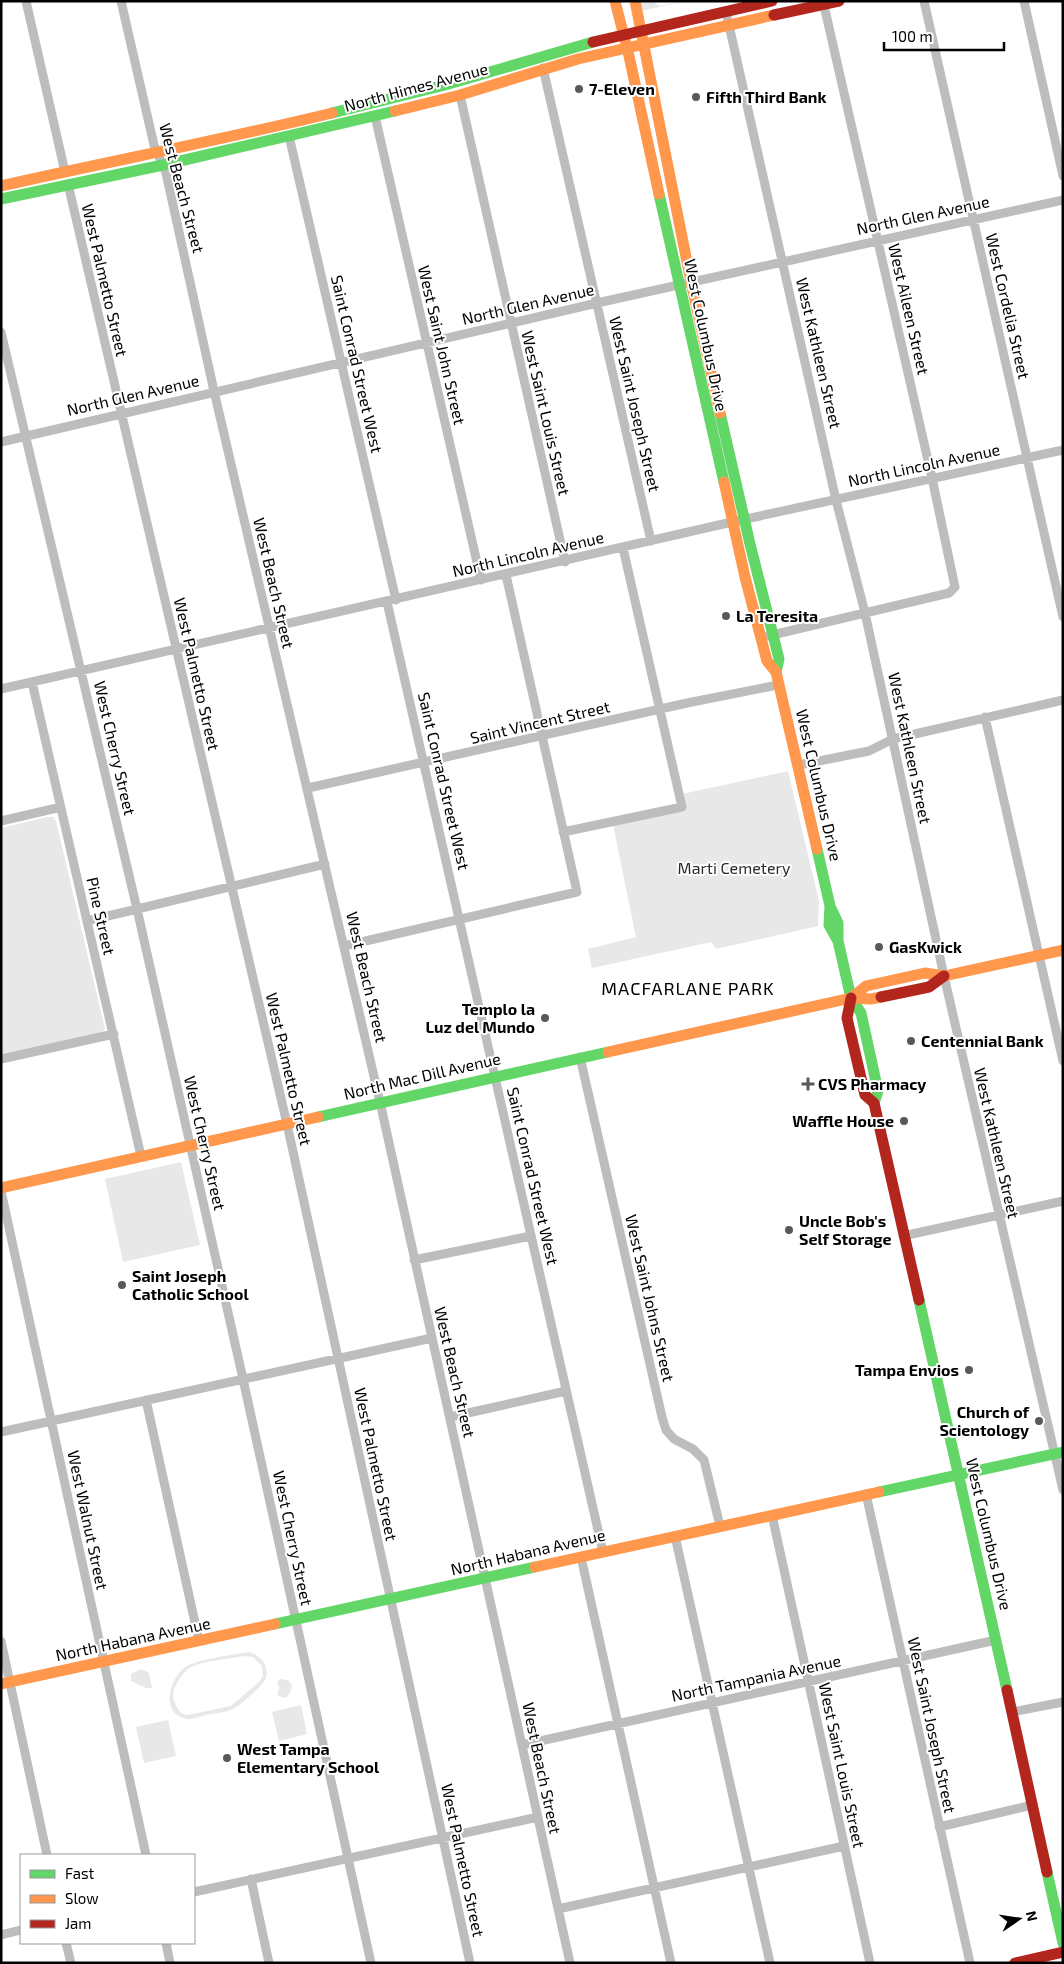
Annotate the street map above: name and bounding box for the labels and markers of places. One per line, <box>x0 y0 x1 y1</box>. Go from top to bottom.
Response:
place label: 7-Eleven <box>589 79 655 98</box>
marker: 7-Eleven <box>573 83 585 95</box>
place label: Fifth Third Bank <box>706 87 826 106</box>
marker: Fifth Third Bank <box>690 91 702 103</box>
place label: La Teresita <box>736 606 818 625</box>
marker: La Teresita <box>720 610 732 622</box>
place label: GasKwick <box>889 937 962 956</box>
marker: GasKwick <box>873 941 885 953</box>
place label: Templo la Luz del Mundo <box>425 999 535 1036</box>
marker: Templo la Luz del Mundo <box>539 1012 551 1024</box>
place label: Centennial Bank <box>921 1031 1044 1050</box>
marker: Centennial Bank <box>905 1035 917 1047</box>
place label: CVS Pharmacy <box>818 1074 926 1094</box>
marker: CVS Pharmacy <box>802 1078 814 1090</box>
place label: Waffle House <box>792 1111 894 1130</box>
marker: Waffle House <box>898 1115 910 1127</box>
place label: Uncle Bob's Self Storage <box>799 1211 892 1248</box>
marker: Uncle Bob's Self Storage <box>783 1224 795 1236</box>
place label: Saint Joseph Catholic School <box>132 1266 249 1303</box>
marker: Saint Joseph Catholic School <box>116 1279 128 1291</box>
place label: Tampa Envios <box>855 1360 959 1379</box>
marker: Tampa Envios <box>963 1364 975 1376</box>
place label: Church of Scientology <box>939 1402 1030 1440</box>
marker: Church of Scientology <box>1033 1415 1045 1427</box>
place label: West Tampa Elementary School <box>237 1739 380 1777</box>
marker: West Tampa Elementary School <box>221 1752 233 1764</box>

